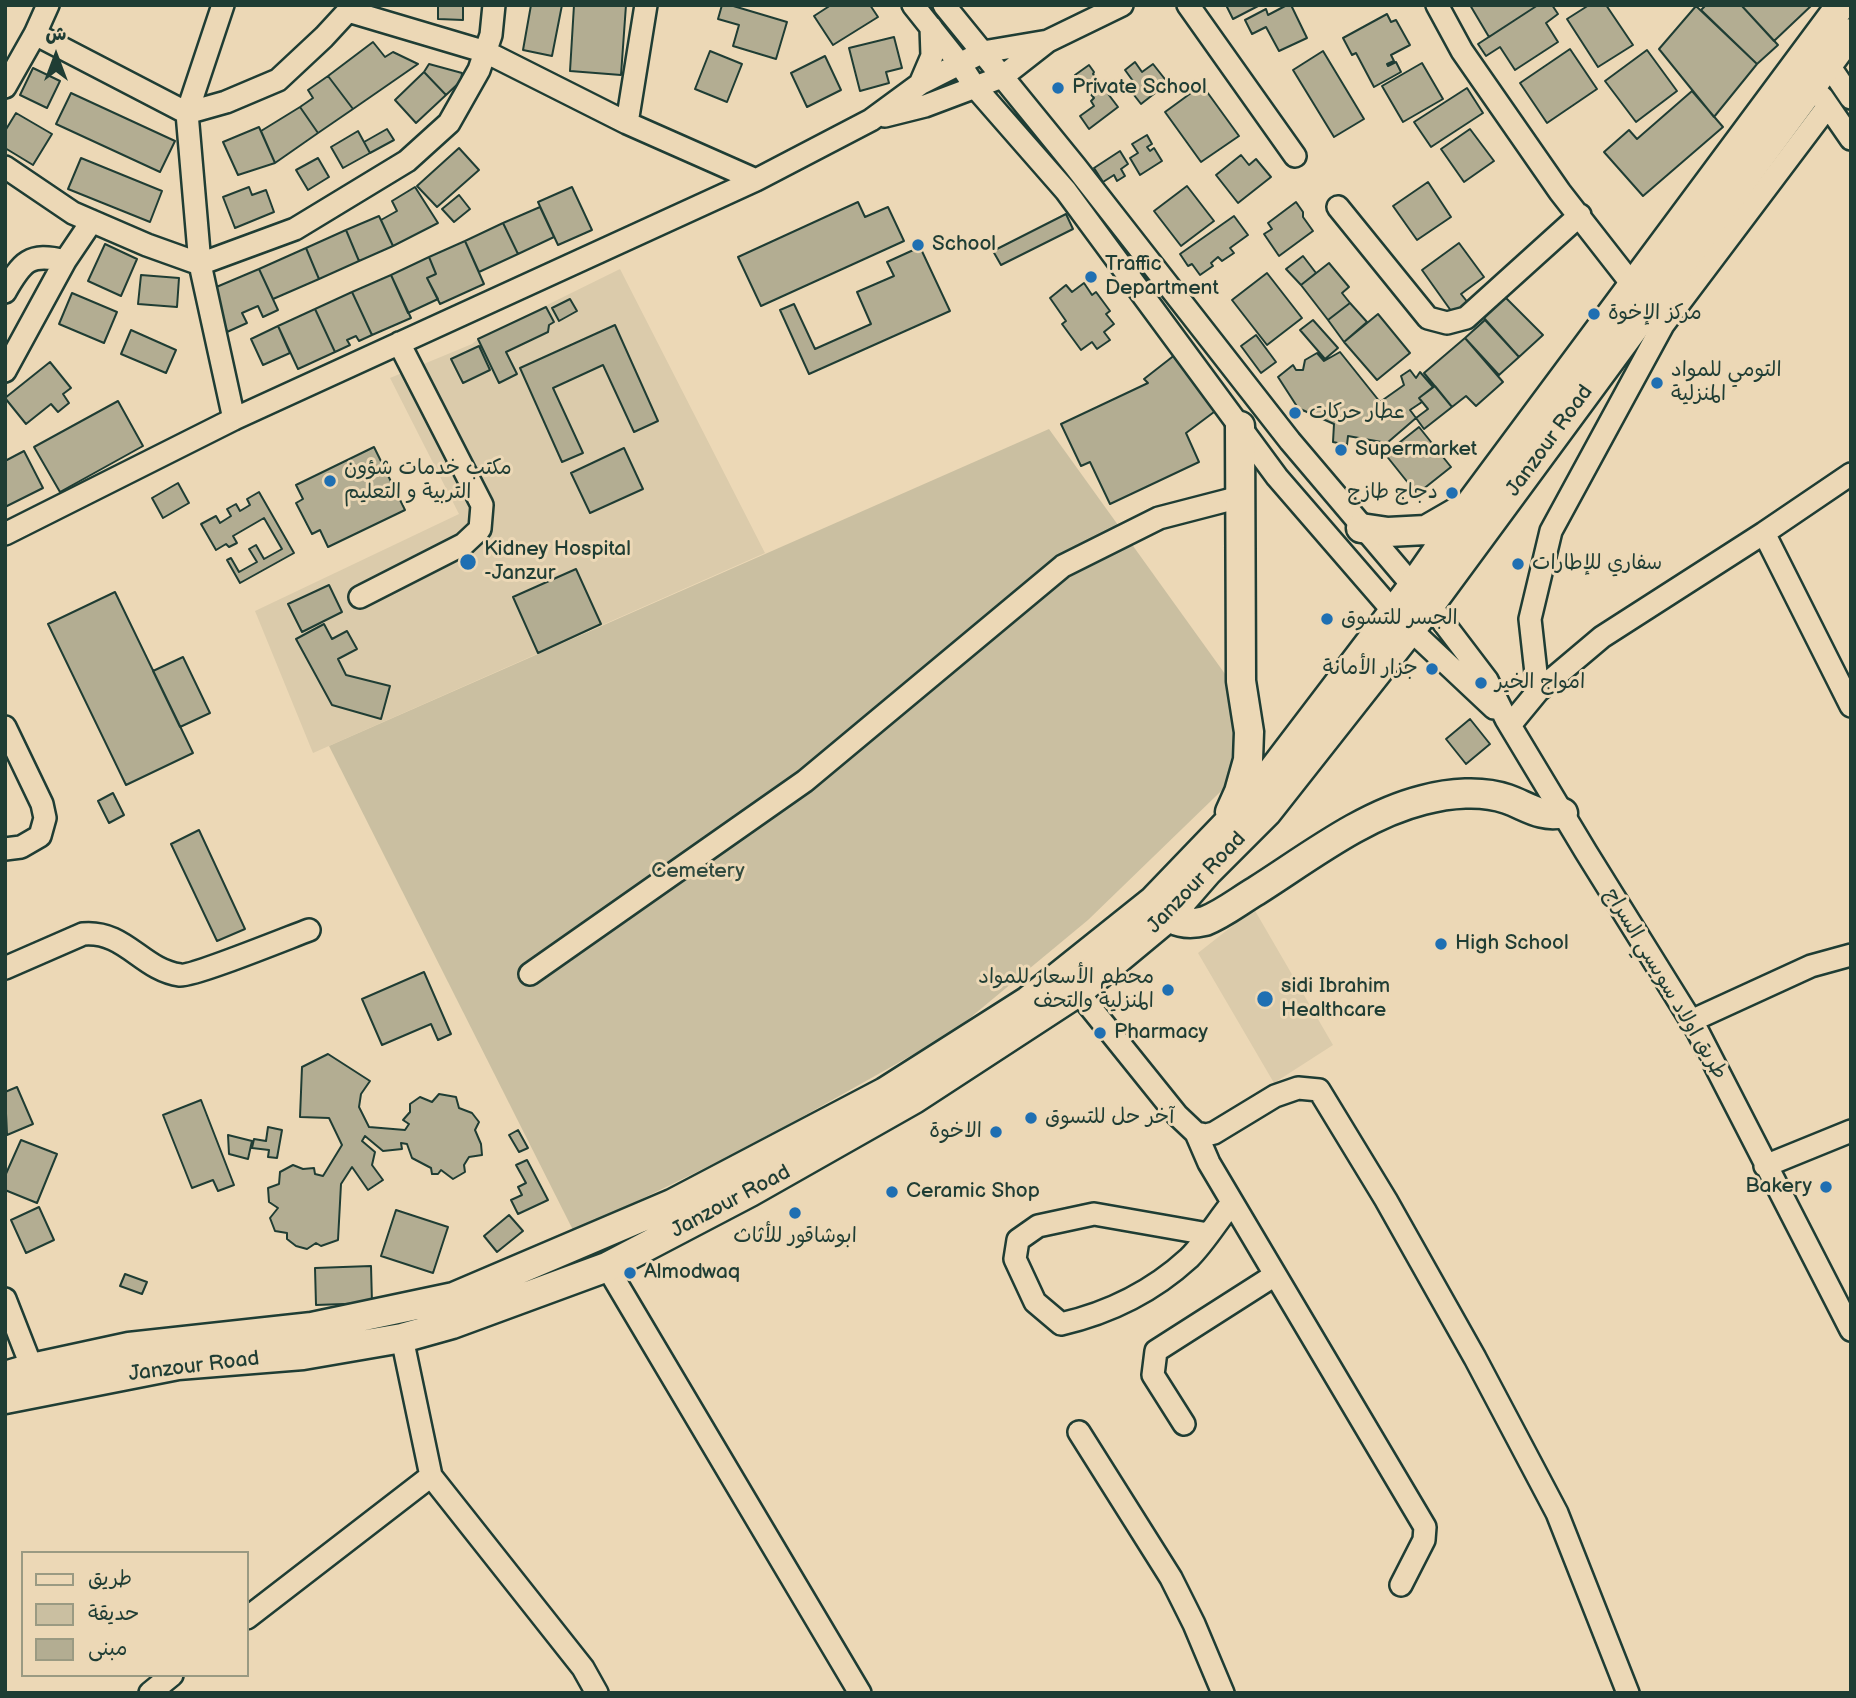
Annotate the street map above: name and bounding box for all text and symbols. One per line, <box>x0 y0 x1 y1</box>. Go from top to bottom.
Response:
north arrow <box>21 21 91 91</box>
text: ش <box>46 23 66 46</box>
place label: Private School <box>1072 75 1207 101</box>
marker: Private School <box>1050 80 1066 96</box>
place label: School <box>932 232 996 258</box>
marker: School <box>910 237 926 253</box>
place label: Traffic Department <box>1105 252 1219 302</box>
marker: Traffic Department <box>1083 269 1099 285</box>
place label: مركز الإخوة <box>1608 301 1702 327</box>
marker: مركز الإخوة <box>1586 306 1602 322</box>
place label: التومي للمواد المنزلية <box>1671 358 1782 408</box>
marker: التومي للمواد المنزلية <box>1649 375 1665 391</box>
street label: Janzour Road <box>1501 380 1599 502</box>
place label: عطار حركات <box>1309 400 1405 426</box>
marker: عطار حركات <box>1287 405 1303 421</box>
place label: Supermarket <box>1355 437 1477 463</box>
marker: Supermarket <box>1333 442 1349 458</box>
place label: مكتب خدمات شؤون التربية و التعليم <box>344 456 512 506</box>
marker: مكتب خدمات شؤون التربية و التعليم <box>322 473 338 489</box>
place label: دجاج طازج <box>1347 480 1438 506</box>
marker: دجاج طازج <box>1444 485 1460 501</box>
place label: Kidney Hospital -Janzur <box>484 537 631 587</box>
place label: سفاري للإطارات <box>1532 551 1662 577</box>
marker: Kidney Hospital -Janzur <box>458 552 478 572</box>
marker: سفاري للإطارات <box>1510 556 1526 572</box>
place label: الجسر للتسوق <box>1341 606 1458 632</box>
marker: الجسر للتسوق <box>1319 611 1335 627</box>
place label: جزار الأمانة <box>1323 656 1418 682</box>
marker: جزار الأمانة <box>1424 661 1440 677</box>
place label: امواج الخير <box>1495 670 1585 696</box>
marker: امواج الخير <box>1473 675 1489 691</box>
street label: Janzour Road <box>1142 827 1252 939</box>
park label: Cemetery <box>651 859 745 885</box>
street label: طريق اولاد سويسي السراج <box>1598 884 1732 1084</box>
place label: High School <box>1455 931 1569 957</box>
marker: High School <box>1433 936 1449 952</box>
place label: محطم الأسعار للمواد المنزلية والتحف <box>978 965 1154 1015</box>
place label: sidi Ibrahim Healthcare <box>1281 974 1390 1024</box>
marker: محطم الأسعار للمواد المنزلية والتحف <box>1160 982 1176 998</box>
marker: sidi Ibrahim Healthcare <box>1255 989 1275 1009</box>
place label: Pharmacy <box>1114 1020 1208 1046</box>
marker: Pharmacy <box>1092 1025 1108 1041</box>
place label: آخر حل للتسوق <box>1045 1105 1174 1131</box>
marker: آخر حل للتسوق <box>1023 1110 1039 1126</box>
place label: الاخوة <box>929 1119 982 1145</box>
marker: الاخوة <box>988 1124 1004 1140</box>
street label: Janzour Road <box>667 1160 795 1244</box>
place label: Bakery <box>1745 1174 1812 1200</box>
place label: Ceramic Shop <box>906 1179 1040 1205</box>
marker: Bakery <box>1818 1179 1834 1195</box>
marker: Ceramic Shop <box>884 1184 900 1200</box>
marker: ابوشاقور للأثاث <box>787 1205 803 1221</box>
place label: ابوشاقور للأثاث <box>733 1224 857 1250</box>
place label: Almodwaq <box>644 1260 740 1286</box>
marker: Almodwaq <box>622 1265 638 1281</box>
street label: Janzour Road <box>127 1346 261 1388</box>
legend <box>21 1551 248 1677</box>
text: طريق <box>88 1566 132 1591</box>
text: حديقة <box>88 1601 139 1626</box>
text: مبنى <box>88 1636 127 1661</box>

